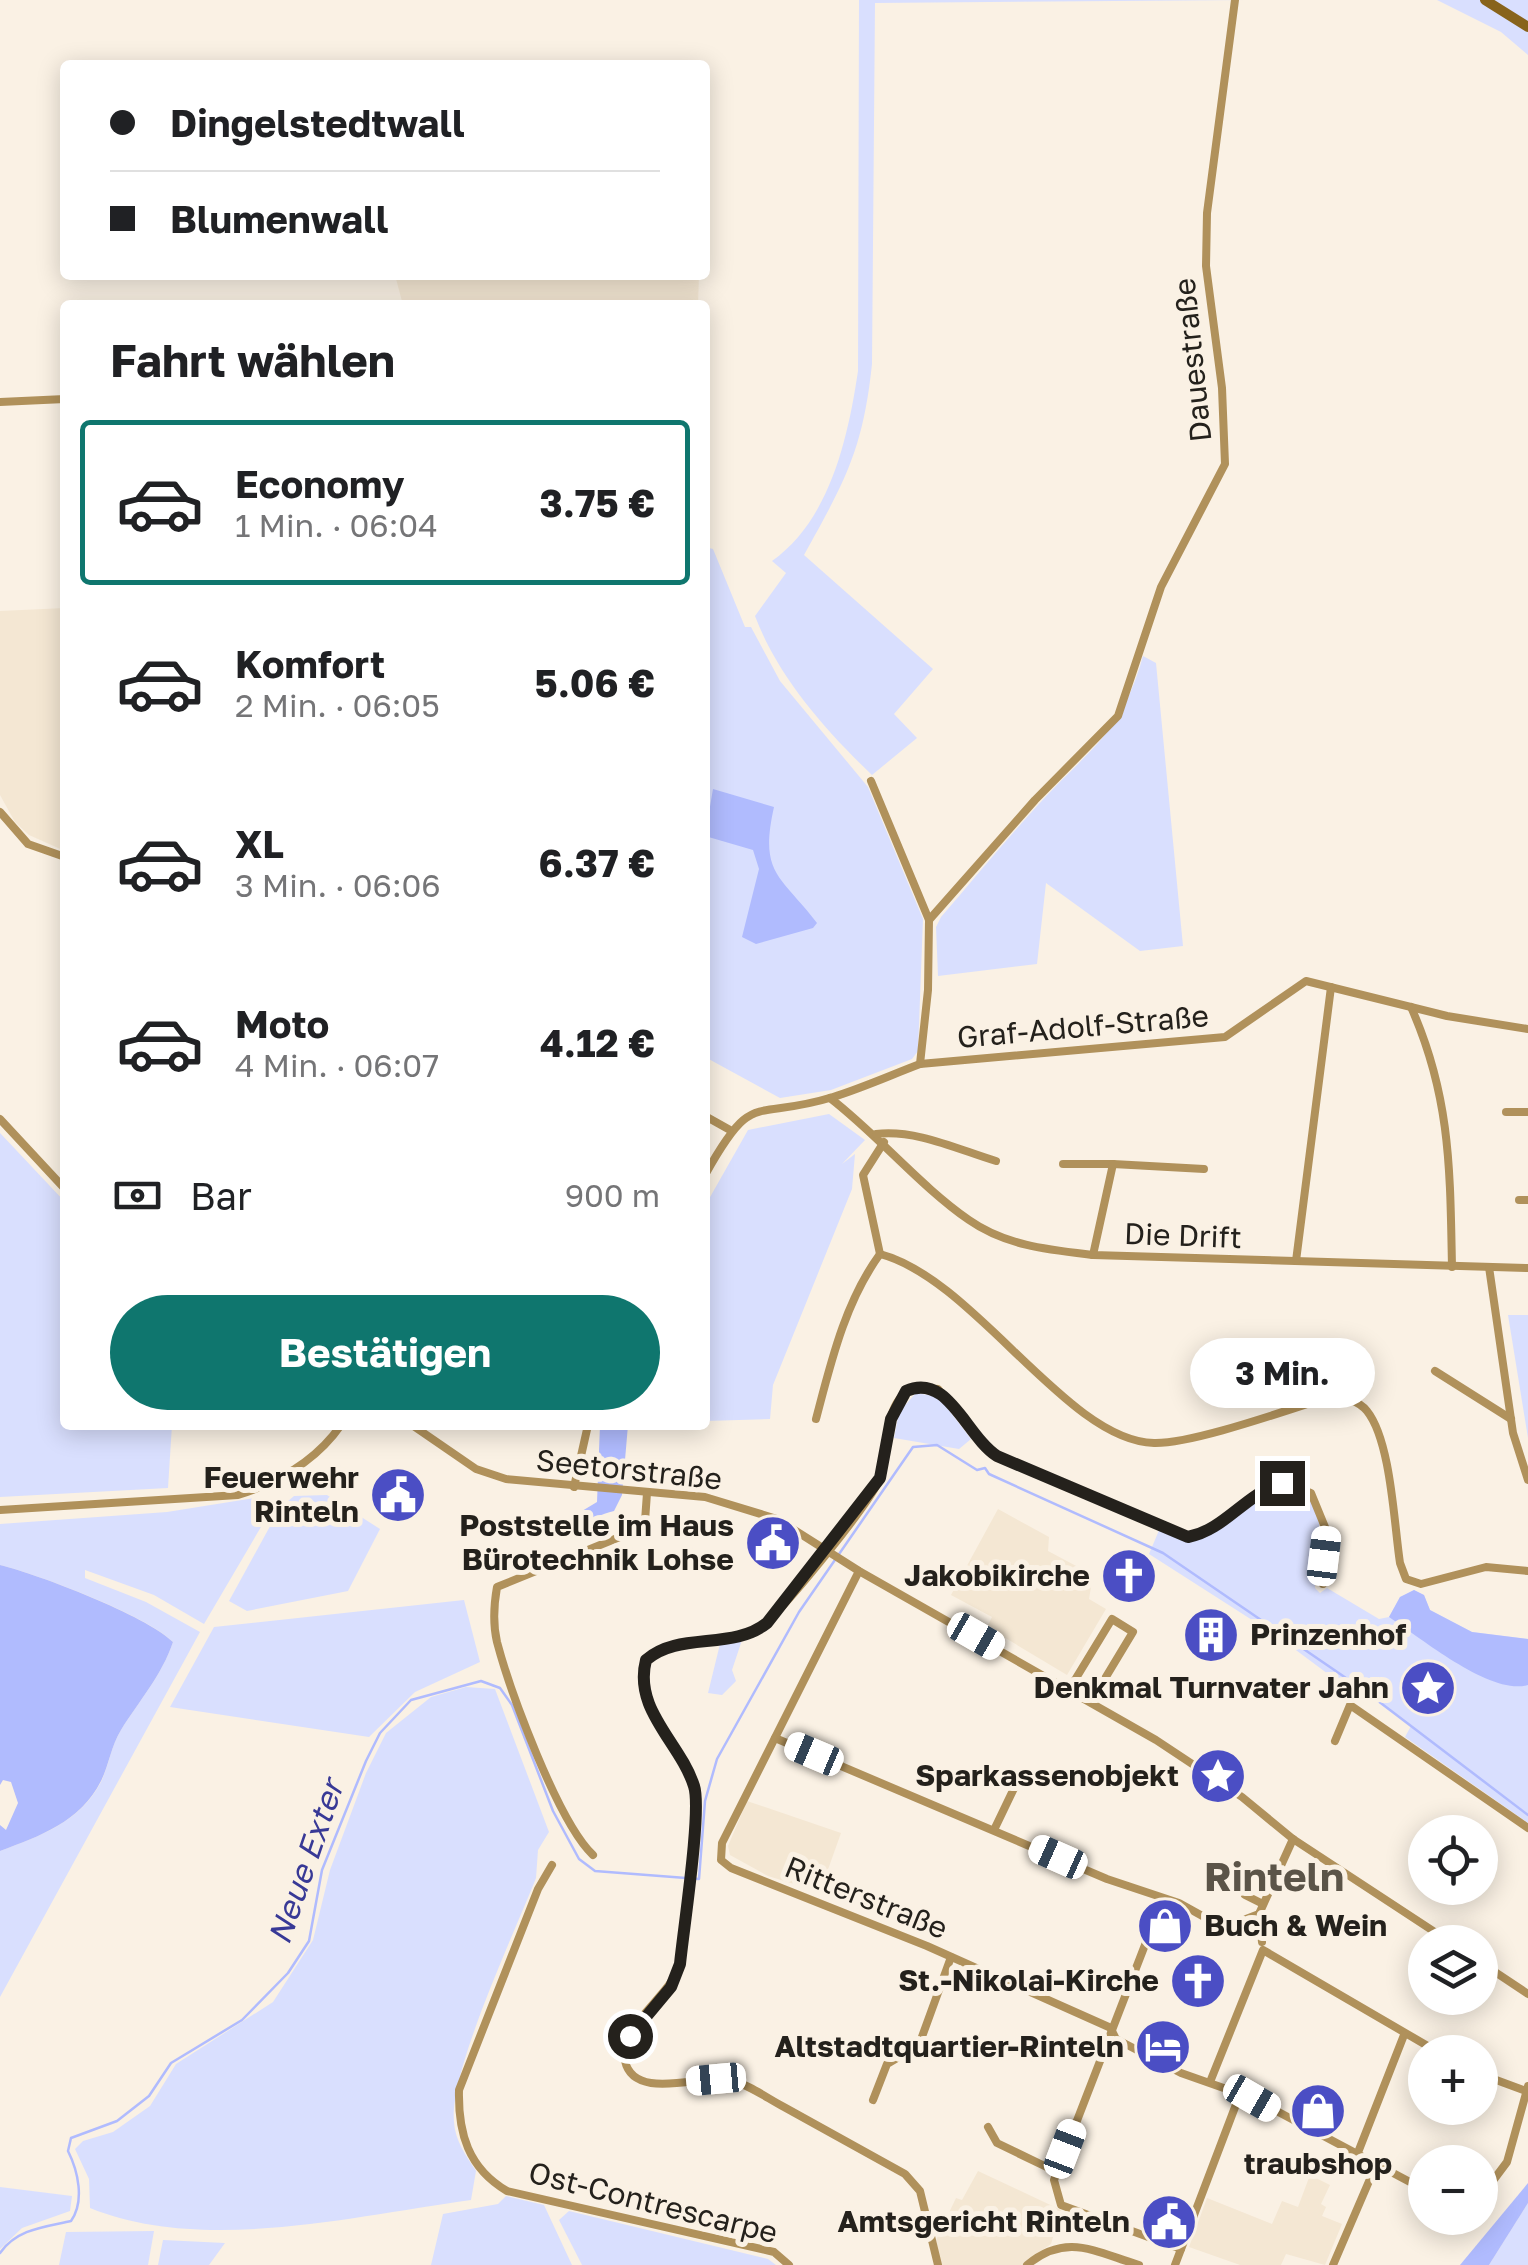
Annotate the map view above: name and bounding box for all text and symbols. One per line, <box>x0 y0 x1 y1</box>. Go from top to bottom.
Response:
text: Dingelstedtwall <box>170 100 465 145</box>
text: Blumenwall <box>170 196 389 241</box>
street label: Dauestraße <box>1166 276 1219 444</box>
text: Fahrt wählen <box>110 333 395 387</box>
icon: car <box>115 458 205 548</box>
text: Economy <box>235 461 404 506</box>
text: 3.75 € <box>539 480 655 525</box>
text: 1 Min. · 06:04 <box>235 506 438 544</box>
icon: car <box>115 638 205 728</box>
text: Komfort <box>235 641 385 686</box>
text: 5.06 € <box>535 660 655 705</box>
text: 2 Min. · 06:05 <box>235 686 440 724</box>
icon: car <box>115 818 205 908</box>
text: XL <box>235 821 284 866</box>
text: 6.37 € <box>539 840 655 885</box>
text: 3 Min. · 06:06 <box>235 866 441 904</box>
street label: Graf-Adolf-Straße <box>956 997 1210 1055</box>
icon: car <box>115 998 205 1088</box>
text: Moto <box>235 1001 329 1046</box>
text: 4.12 € <box>540 1020 655 1065</box>
text: 4 Min. · 06:07 <box>235 1046 439 1084</box>
icon: cash <box>110 1168 165 1223</box>
text: Bar <box>190 1173 252 1218</box>
text: 900 m <box>565 1176 660 1214</box>
street label: Die Drift <box>1123 1215 1243 1255</box>
button: Bestätigen <box>110 1295 660 1410</box>
callout: 3 Min. <box>1190 1338 1374 1408</box>
text: 3 Min. <box>1235 1354 1330 1392</box>
street label: Seetorstraße <box>534 1441 724 1497</box>
place label: Feuerwehr Rinteln <box>204 1459 359 1529</box>
route end <box>1260 1461 1305 1506</box>
public building icon: Feuerwehr Rinteln <box>368 1465 428 1525</box>
place label: Poststelle im Haus Bürotechnik Lohse <box>459 1507 734 1577</box>
public building icon: Poststelle im Haus Bürotechnik Lohse <box>743 1513 803 1573</box>
car <box>1305 1524 1343 1588</box>
church icon: Jakobikirche <box>1099 1546 1159 1606</box>
place label: Jakobikirche <box>904 1557 1090 1593</box>
building icon: Prinzenhof <box>1181 1605 1241 1665</box>
car <box>943 1608 1009 1664</box>
place label: Prinzenhof <box>1250 1616 1406 1652</box>
place icon: Denkmal Turnvater Jahn <box>1398 1658 1458 1718</box>
place label: Denkmal Turnvater Jahn <box>1034 1669 1389 1705</box>
car <box>781 1728 847 1780</box>
place icon: Sparkassenobjekt <box>1188 1746 1248 1806</box>
place label: Sparkassenobjekt <box>915 1757 1179 1793</box>
water label: Neue Exter <box>259 1771 352 1948</box>
map controls <box>1408 1815 1498 2235</box>
button: locate <box>1408 1815 1498 1905</box>
car <box>1024 1831 1092 1883</box>
street label: Ritterstraße <box>780 1848 953 1946</box>
district label: Rinteln <box>1204 1852 1344 1900</box>
shop icon: Buch & Wein <box>1135 1896 1195 1956</box>
place label: Buch & Wein <box>1204 1907 1387 1943</box>
button: layers <box>1408 1925 1498 2015</box>
church icon: St.-Nikolai-Kirche <box>1168 1951 1228 2011</box>
place label: St.-Nikolai-Kirche <box>898 1962 1159 1998</box>
route start <box>608 2014 653 2059</box>
hotel icon: Altstadtquartier-Rinteln <box>1133 2017 1193 2077</box>
place label: Altstadtquartier-Rinteln <box>774 2028 1124 2064</box>
button: + <box>1408 2035 1498 2125</box>
car <box>685 2061 747 2097</box>
car <box>1219 2070 1285 2126</box>
shop icon: traubshop <box>1288 2081 1348 2141</box>
car <box>1040 2116 1090 2182</box>
place label: traubshop <box>1244 2145 1392 2181</box>
button: − <box>1408 2145 1498 2235</box>
street label: Ost-Contrescarpe <box>525 2154 781 2250</box>
public building icon: Amtsgericht Rinteln <box>1139 2192 1199 2252</box>
place label: Amtsgericht Rinteln <box>838 2203 1130 2239</box>

